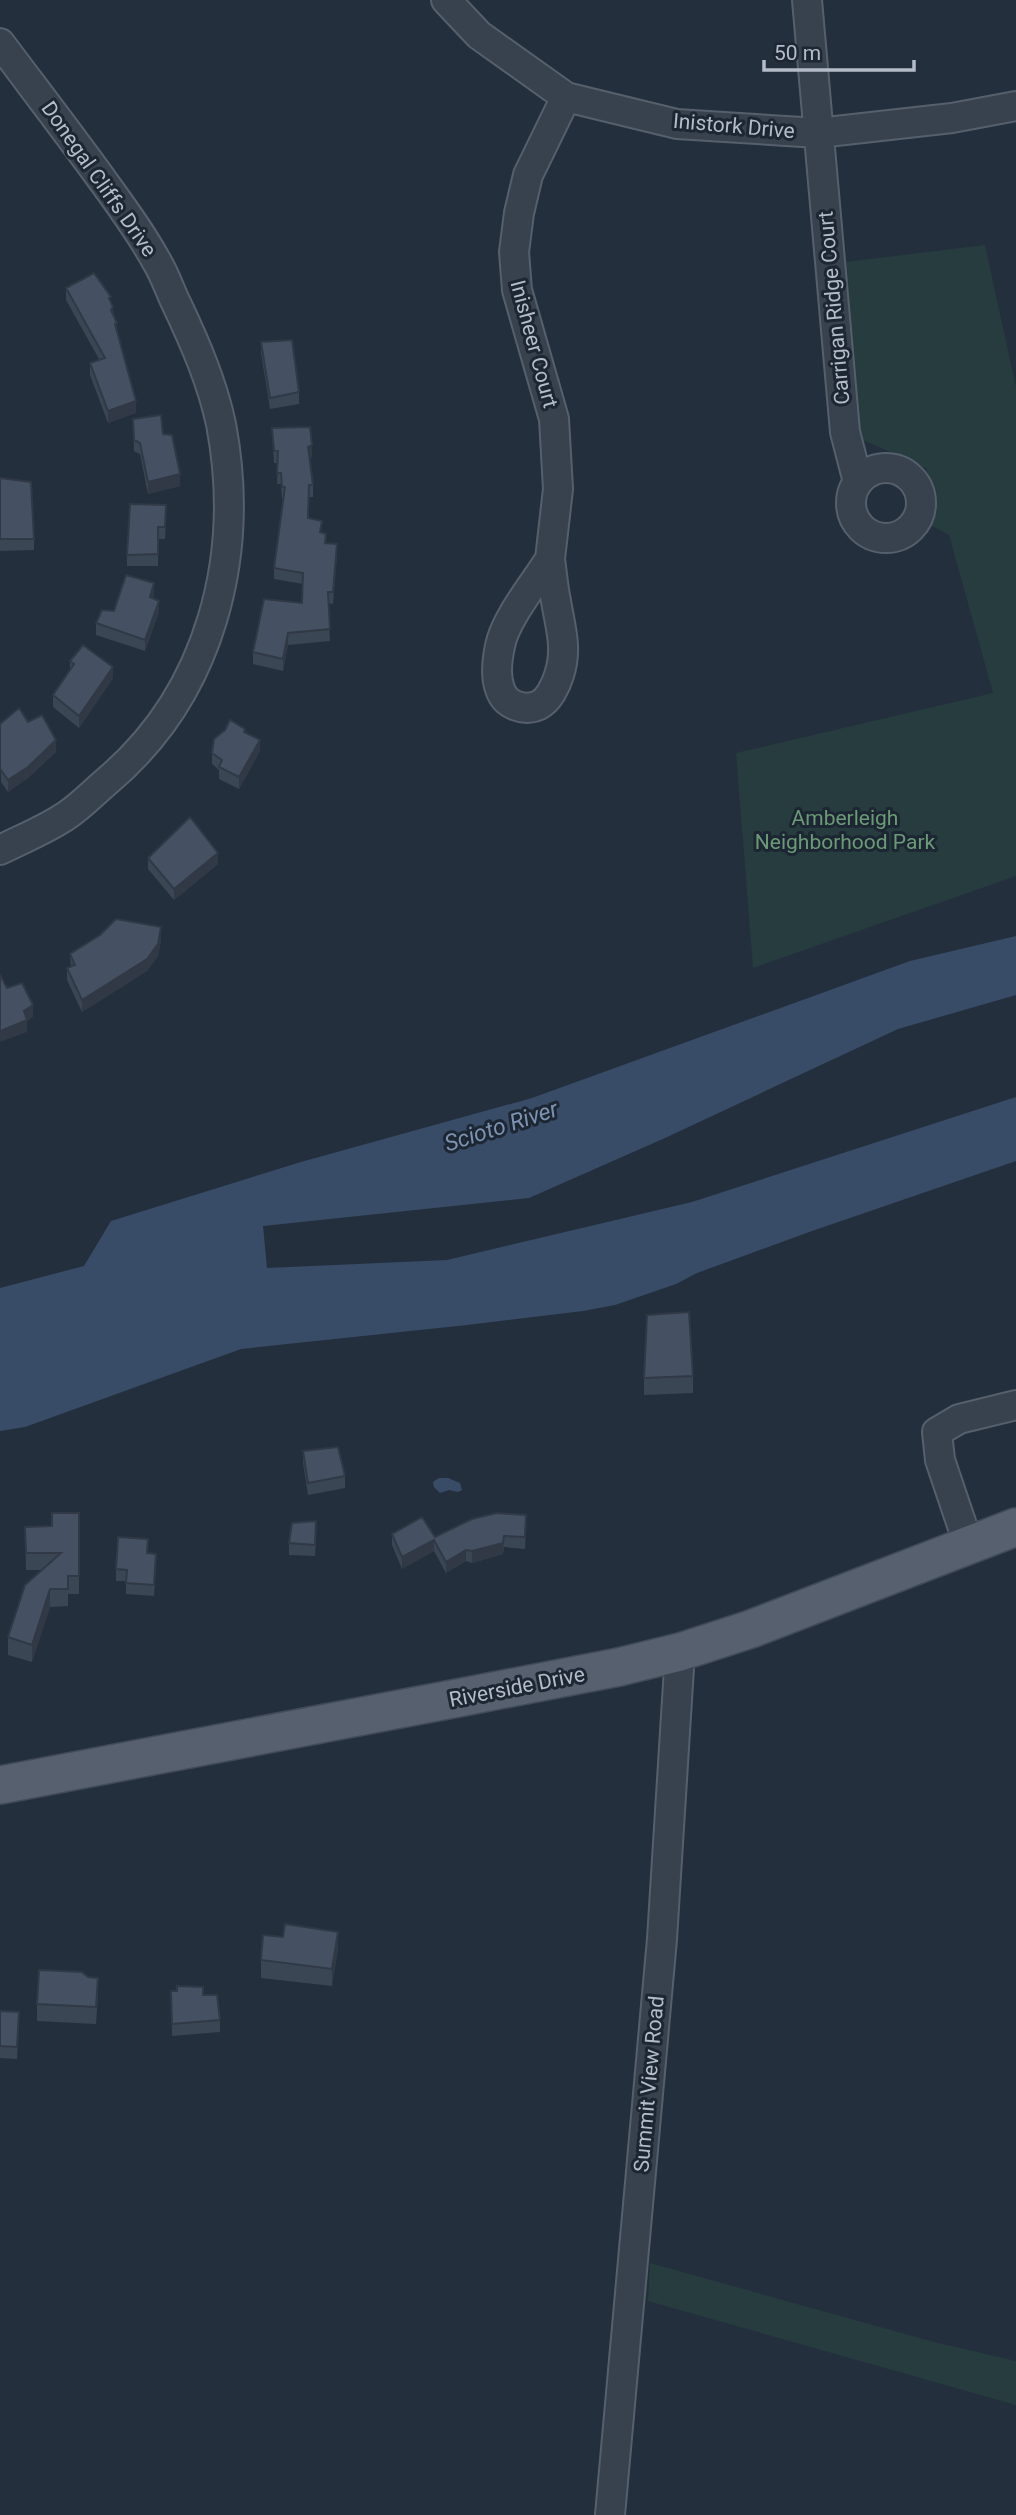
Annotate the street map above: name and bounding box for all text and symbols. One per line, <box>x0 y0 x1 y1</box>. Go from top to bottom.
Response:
scale bar <box>764 28 914 72</box>
text: 50 m <box>774 41 821 65</box>
street label: Donegal Cliffs Drive <box>36 97 162 261</box>
street label: Inistork Drive <box>672 109 796 143</box>
street label: Carrigan Ridge Court <box>814 210 854 406</box>
street label: Inisheer Court <box>505 278 563 411</box>
park label: Amberleigh Neighborhood Park <box>755 806 936 854</box>
water label: Scioto River <box>441 1095 563 1158</box>
street label: Riverside Drive <box>447 1662 587 1712</box>
street label: Summit View Road <box>629 1995 669 2173</box>

